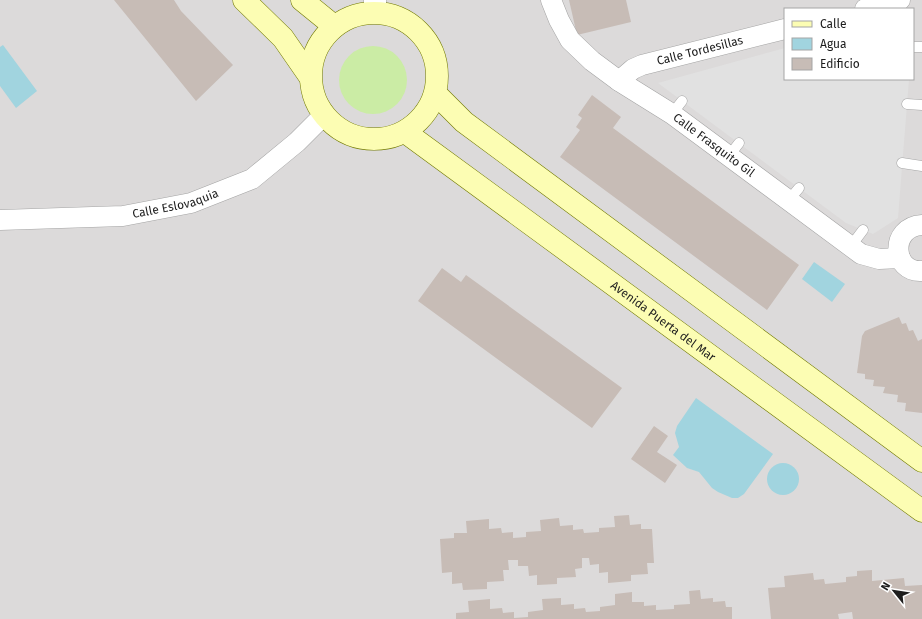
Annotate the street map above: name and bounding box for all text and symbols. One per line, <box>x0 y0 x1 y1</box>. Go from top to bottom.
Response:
legend <box>784 8 914 80</box>
text: Calle <box>820 17 847 31</box>
street label: Calle Tordesillas <box>655 33 745 68</box>
text: Agua <box>820 37 847 51</box>
text: Edificio <box>820 57 860 71</box>
street label: Calle Frasquito Gil <box>670 110 758 180</box>
street label: Calle Eslovaquia <box>131 186 221 221</box>
street label: Avenida Puerta del Mar <box>608 278 718 364</box>
north arrow <box>874 571 914 611</box>
text: N <box>878 580 893 593</box>

